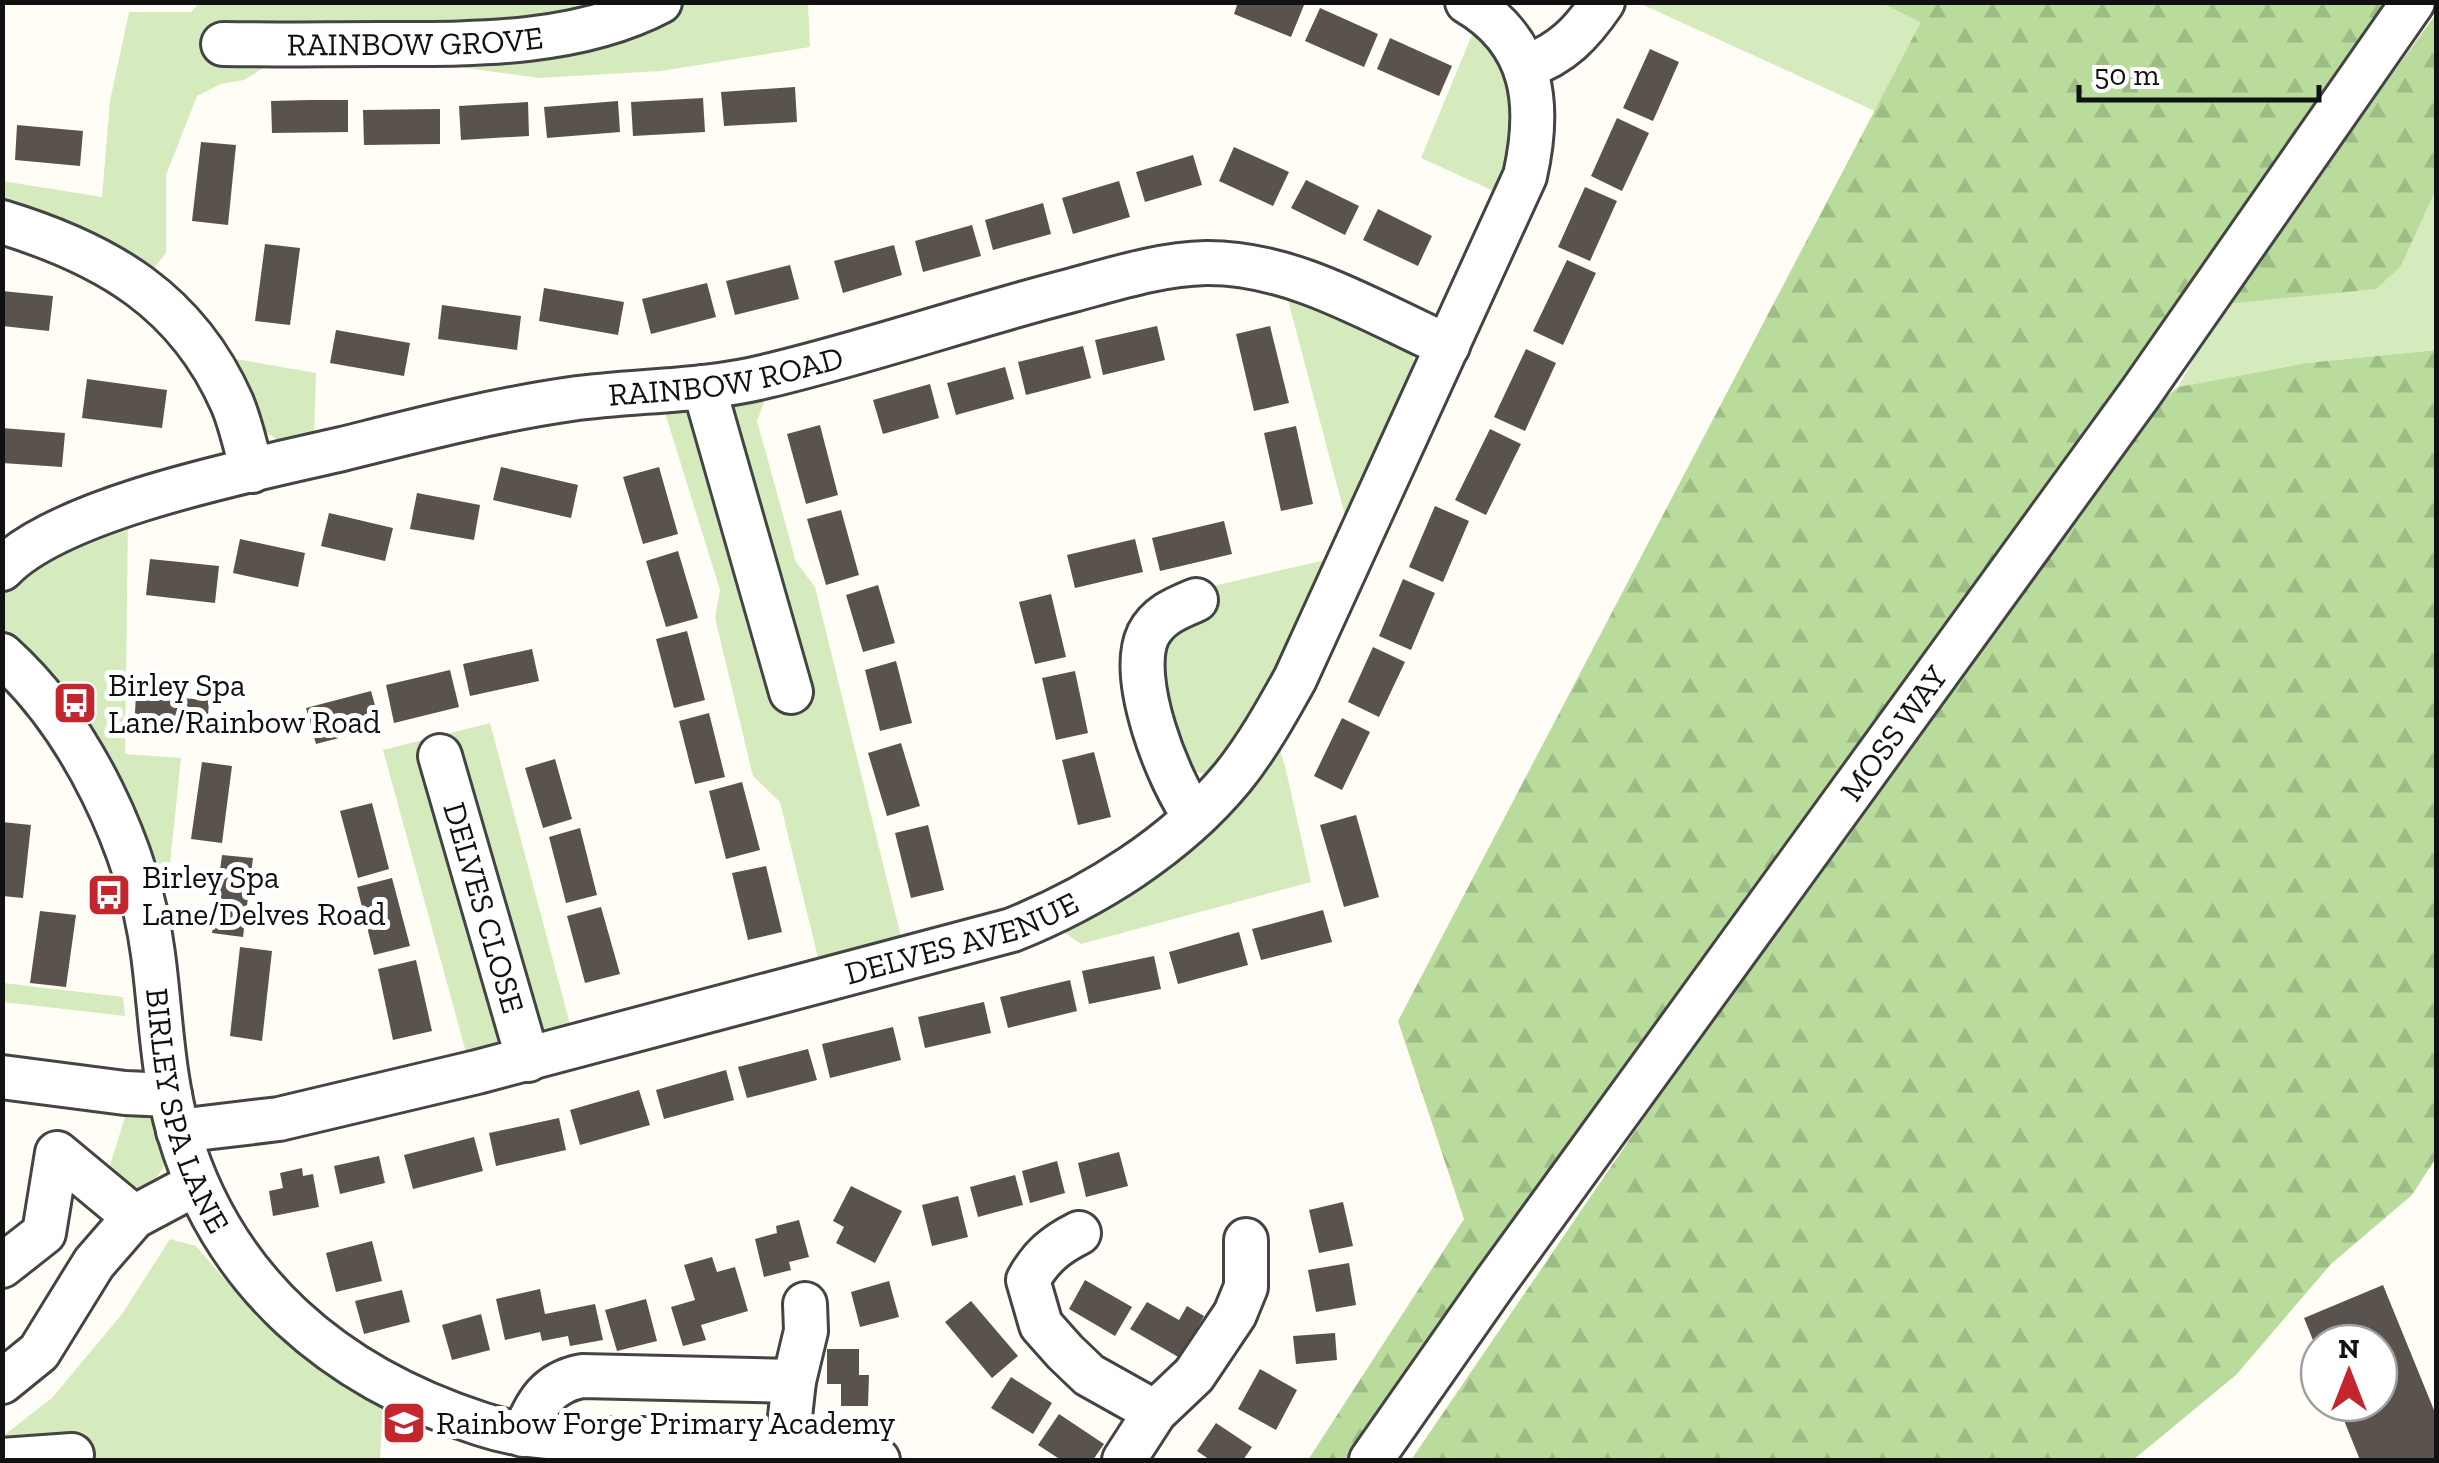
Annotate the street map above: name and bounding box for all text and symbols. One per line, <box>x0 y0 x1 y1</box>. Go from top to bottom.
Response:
street label: RAINBOW GROVE <box>287 18 545 63</box>
scale bar <box>2079 40 2319 102</box>
text: 50 m <box>2094 57 2159 93</box>
street label: RAINBOW ROAD <box>607 338 847 414</box>
street label: MOSS WAY <box>1832 658 1955 808</box>
place label: Birley Spa Lane/Rainbow Road <box>108 666 381 741</box>
bus stop icon: Birley Spa Lane/Rainbow Road <box>52 680 98 726</box>
street label: DELVES CLOSE <box>435 798 532 1018</box>
place label: Birley Spa Lane/Delves Road <box>142 858 386 933</box>
bus stop icon: Birley Spa Lane/Delves Road <box>86 872 132 918</box>
street label: DELVES AVENUE <box>841 883 1085 993</box>
street label: BIRLEY SPA LANE <box>138 986 238 1240</box>
north arrow <box>2299 1323 2399 1423</box>
text: N <box>2338 1332 2360 1365</box>
school or university icon: Rainbow Forge Primary Academy <box>381 1400 427 1446</box>
place label: Rainbow Forge Primary Academy <box>436 1404 896 1442</box>

